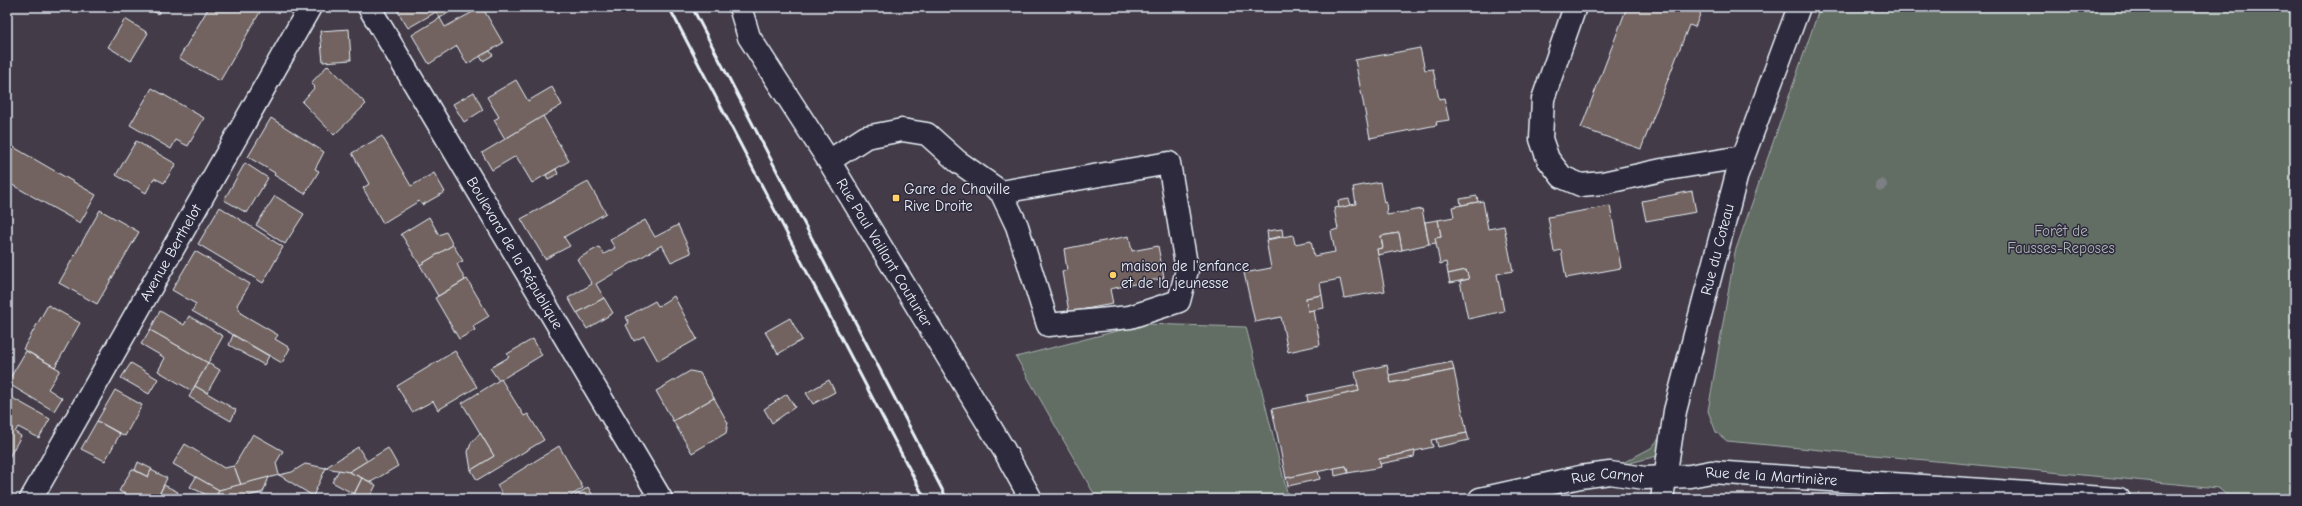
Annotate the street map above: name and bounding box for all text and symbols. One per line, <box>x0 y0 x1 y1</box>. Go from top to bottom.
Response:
street label: Boulevard de la République <box>463 173 567 333</box>
street label: Rue Paul Vaillant Couturier <box>833 175 936 330</box>
place label: Gare de Chaville Rive Droite <box>904 180 1010 215</box>
marker: Gare de Chaville Rive Droite <box>891 193 901 203</box>
street label: Avenue Berthelot <box>136 200 206 305</box>
street label: Rue du Coteau <box>1697 202 1738 297</box>
park label: Forêt de Fausses-Reposes <box>2007 222 2115 257</box>
place label: maison de l'enfance et de la jeunesse <box>1121 257 1250 292</box>
marker: maison de l'enfance et de la jeunesse <box>1108 270 1118 280</box>
street label: Rue de la Martinière <box>1704 463 1838 489</box>
street label: Rue Carnot <box>1570 464 1645 488</box>

